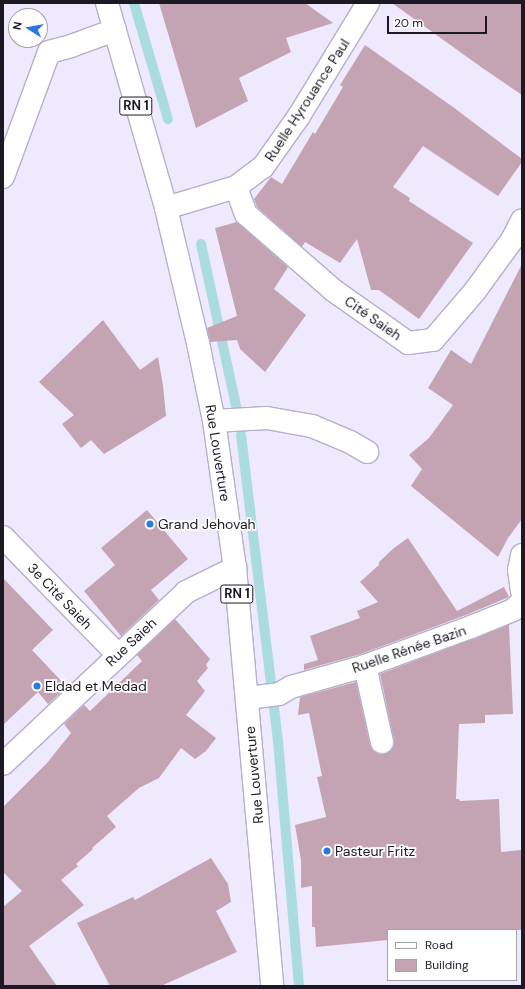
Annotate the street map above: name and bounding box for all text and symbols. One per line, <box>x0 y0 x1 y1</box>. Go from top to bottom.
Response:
north arrow <box>8 8 48 48</box>
scale bar <box>389 8 489 34</box>
text: 20 m <box>394 15 423 31</box>
text: N <box>10 21 25 31</box>
street label: Ruelle Hyrouance Paul <box>261 36 353 164</box>
road number: RN 1 <box>119 95 153 117</box>
street label: Cité Saieh <box>341 292 405 344</box>
street label: Rue Louverture <box>202 403 234 503</box>
place label: Grand Jehovah <box>158 516 256 532</box>
marker: Grand Jehovah <box>145 519 155 529</box>
street label: 3e Cité Saieh <box>24 559 96 633</box>
road number: RN 1 <box>220 583 254 605</box>
street label: Rue Saieh <box>102 614 160 670</box>
street label: Ruelle Rénée Bazin <box>350 622 468 676</box>
place label: Eldad et Medad <box>45 678 147 694</box>
marker: Eldad et Medad <box>32 681 42 691</box>
street label: Rue Louverture <box>241 725 267 825</box>
place label: Pasteur Fritz <box>335 843 415 859</box>
marker: Pasteur Fritz <box>322 846 332 856</box>
legend <box>387 929 517 981</box>
text: Road <box>425 937 453 953</box>
text: Building <box>425 957 469 973</box>

